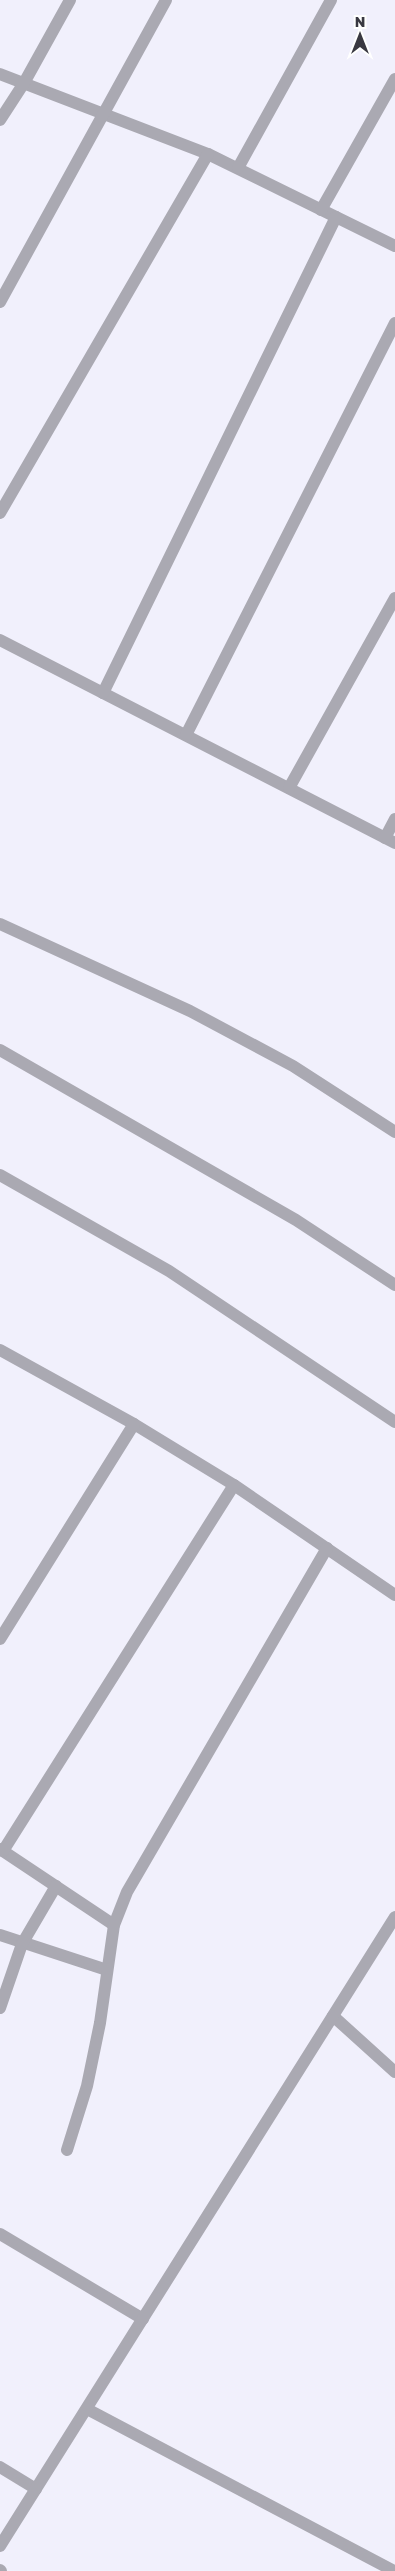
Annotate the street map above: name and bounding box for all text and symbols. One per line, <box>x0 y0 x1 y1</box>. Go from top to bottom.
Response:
north arrow <box>335 10 385 60</box>
text: N <box>355 13 365 30</box>

